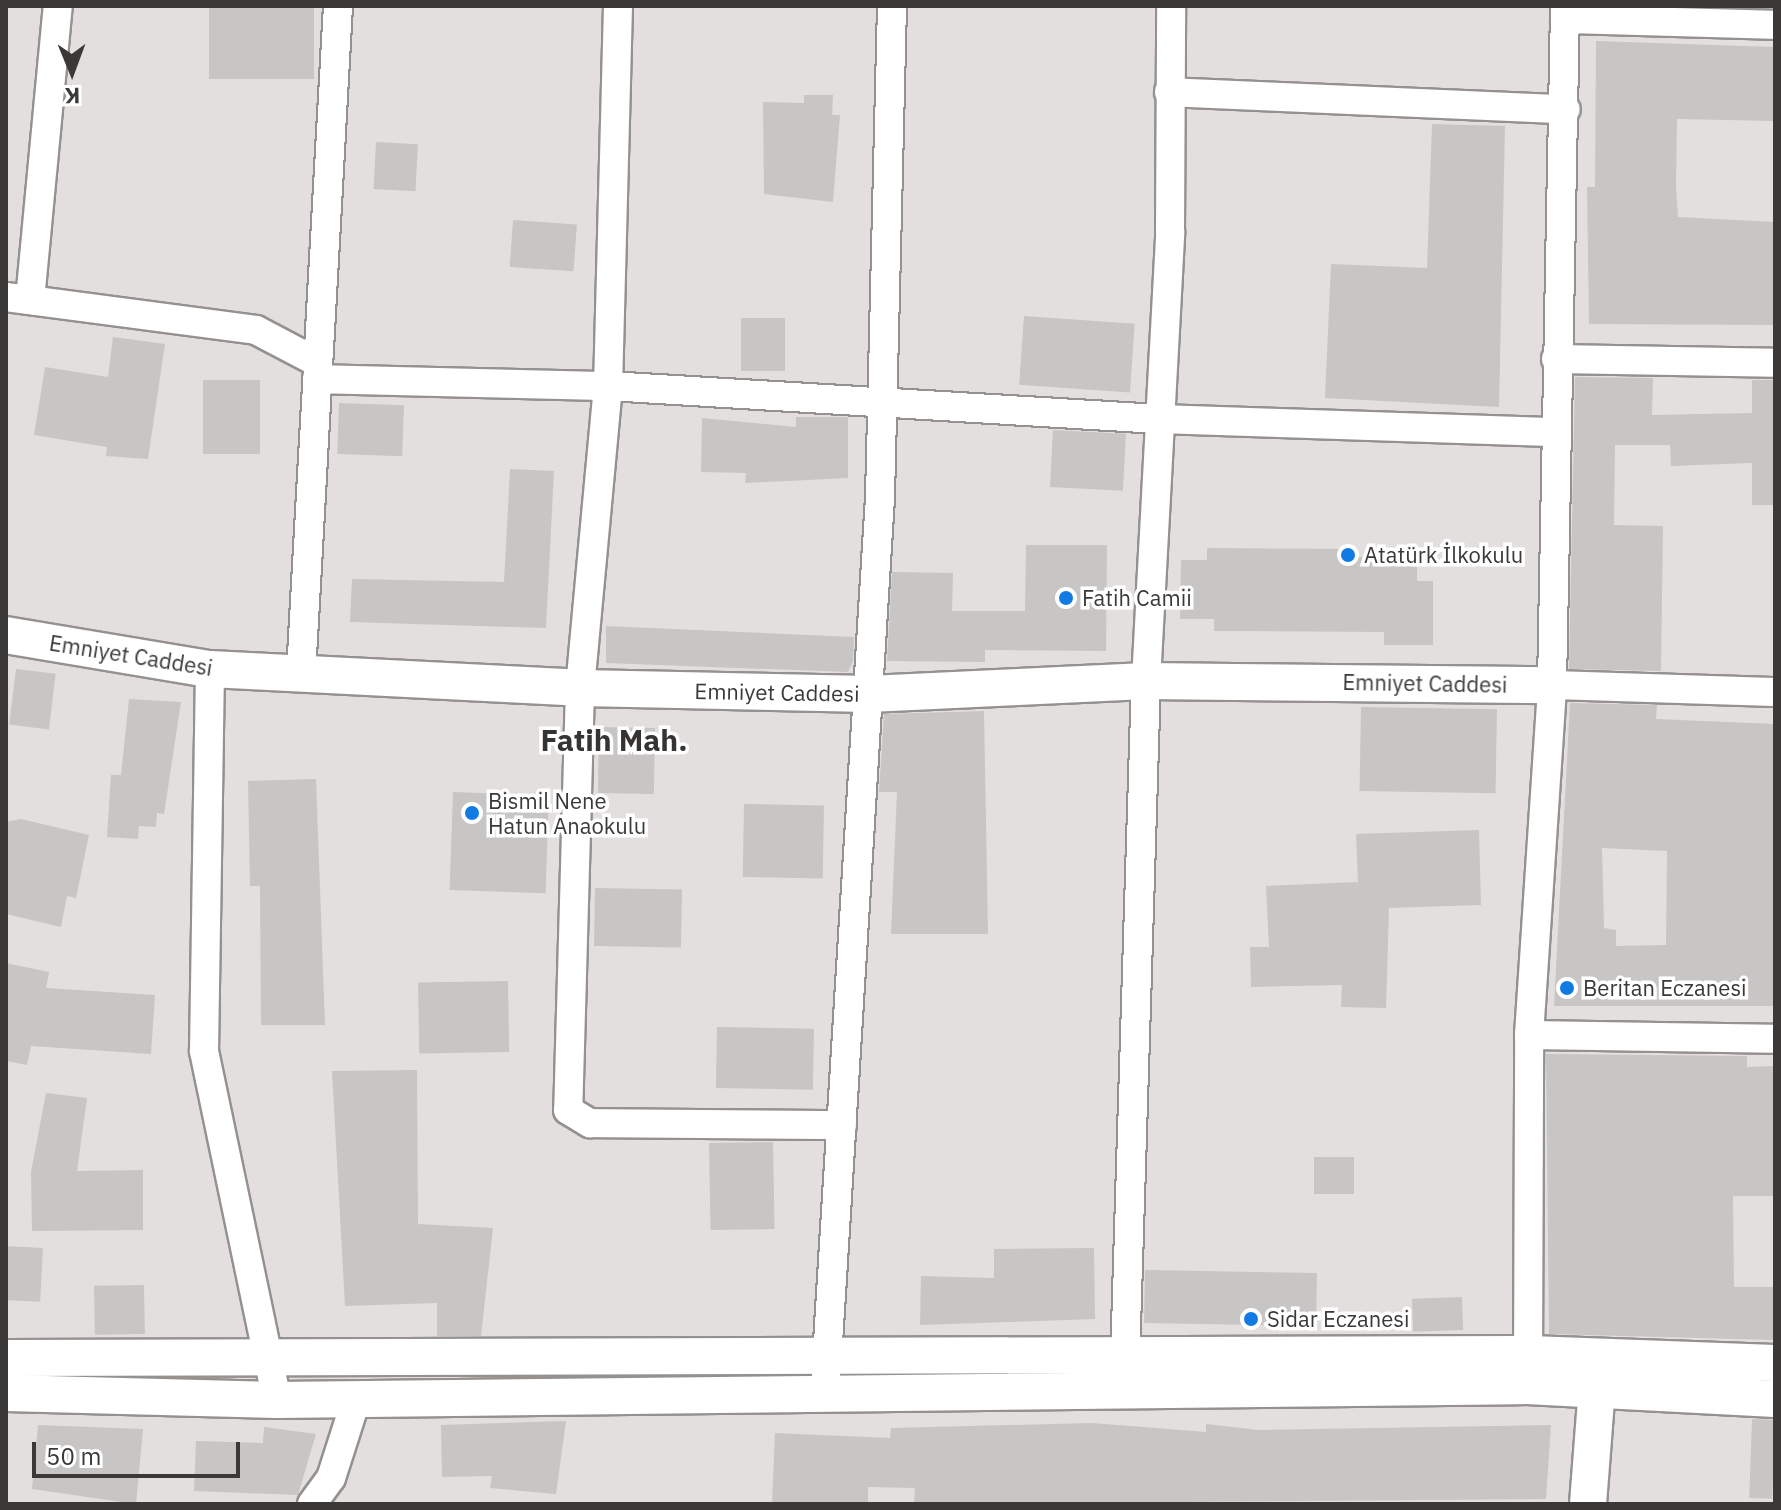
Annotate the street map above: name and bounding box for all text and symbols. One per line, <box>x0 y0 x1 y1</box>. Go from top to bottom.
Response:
north arrow <box>32 32 112 112</box>
text: K <box>65 82 80 111</box>
place label: Atatürk İlkokulu <box>1364 542 1523 568</box>
marker: Atatürk İlkokulu <box>1339 546 1357 564</box>
place label: Fatih Camii <box>1082 585 1192 611</box>
marker: Fatih Camii <box>1057 589 1075 607</box>
street label: Emniyet Caddesi <box>47 629 215 681</box>
street label: Emniyet Caddesi <box>1342 668 1508 698</box>
street label: Emniyet Caddesi <box>694 677 860 707</box>
district label: Fatih Mah. <box>540 722 688 758</box>
place label: Bismil Nene Hatun Anaokulu <box>488 787 646 838</box>
marker: Bismil Nene Hatun Anaokulu <box>463 804 481 822</box>
place label: Beritan Eczanesi <box>1583 975 1747 1001</box>
marker: Beritan Eczanesi <box>1558 979 1576 997</box>
place label: Sidar Eczanesi <box>1267 1306 1409 1332</box>
marker: Sidar Eczanesi <box>1242 1310 1260 1328</box>
scale bar <box>36 1426 244 1476</box>
text: 50 m <box>46 1440 101 1472</box>

